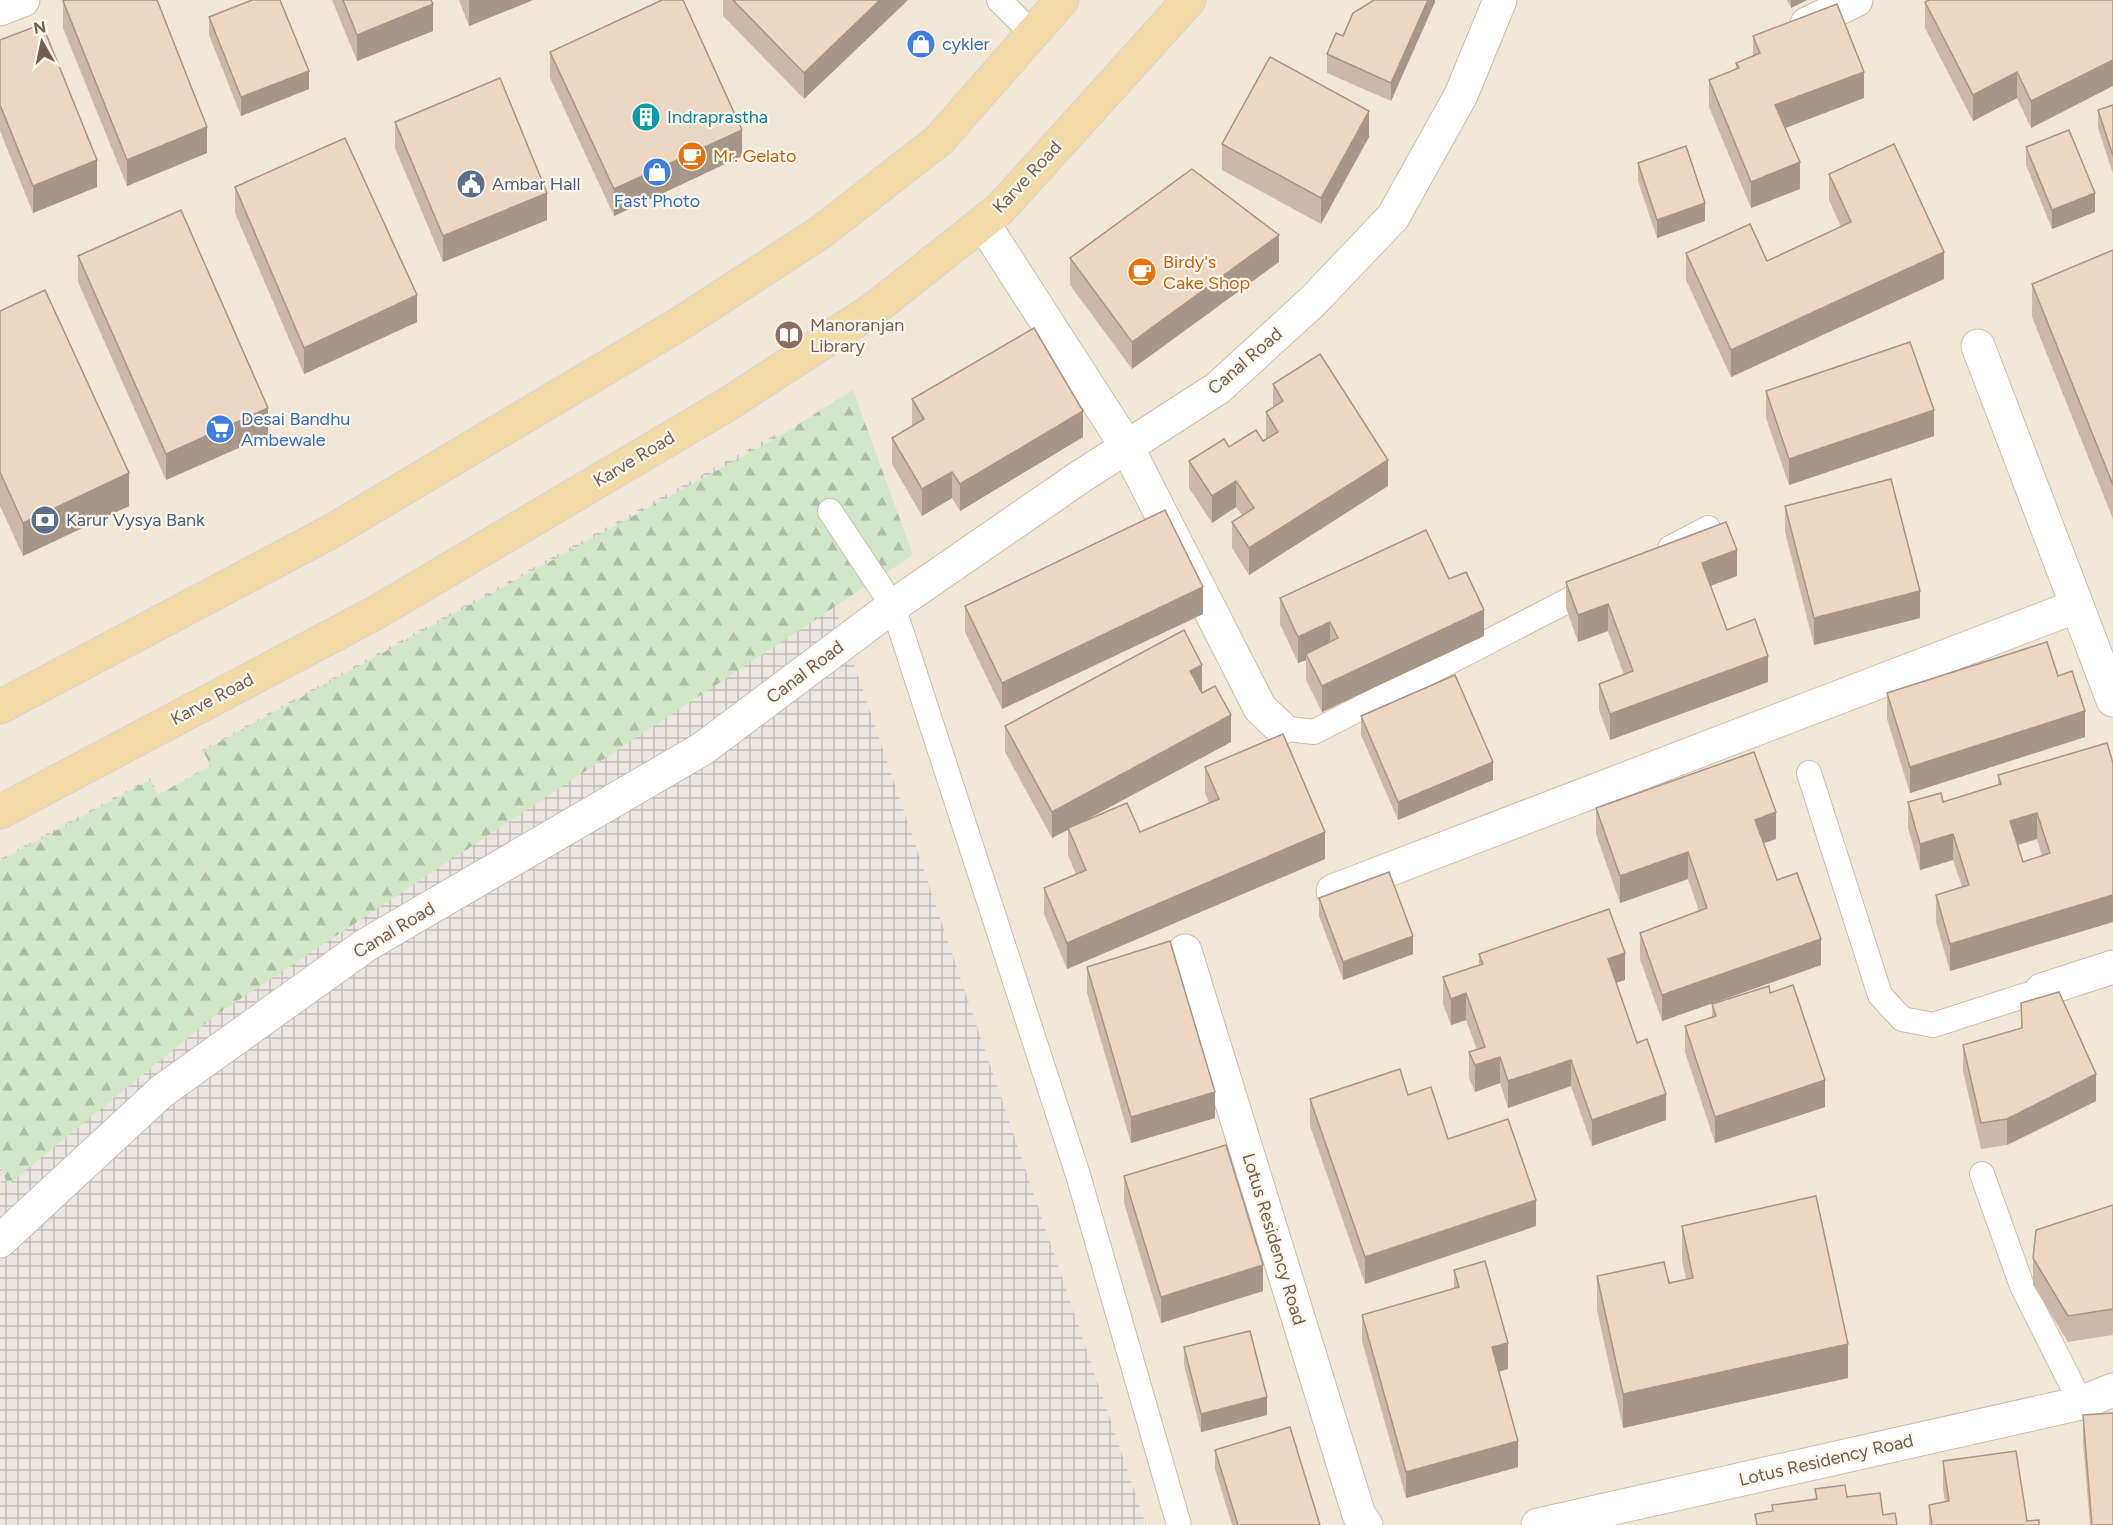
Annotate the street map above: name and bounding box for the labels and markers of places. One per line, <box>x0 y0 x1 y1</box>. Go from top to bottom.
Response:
shop icon: cykler <box>905 28 937 60</box>
place label: cykler <box>942 33 990 55</box>
building icon: Indraprastha <box>630 101 662 133</box>
place label: Indraprastha <box>667 106 768 128</box>
cafe icon: Mr. Gelato <box>676 140 708 172</box>
place label: Mr. Gelato <box>713 145 796 167</box>
shop icon: Fast Photo <box>641 156 673 188</box>
public building icon: Ambar Hall <box>455 168 487 200</box>
place label: Ambar Hall <box>492 173 580 195</box>
place label: Fast Photo <box>614 190 700 212</box>
place label: Birdy's Cake Shop <box>1163 251 1250 294</box>
cafe icon: Birdy's Cake Shop <box>1126 256 1158 288</box>
place label: Manoranjan Library <box>810 314 904 357</box>
library icon: Manoranjan Library <box>773 319 805 351</box>
place label: Desai Bandhu Ambewale <box>241 408 350 451</box>
supermarket icon: Desai Bandhu Ambewale <box>204 413 236 445</box>
bank icon: Karur Vysya Bank <box>29 504 61 536</box>
place label: Karur Vysya Bank <box>66 509 205 531</box>

